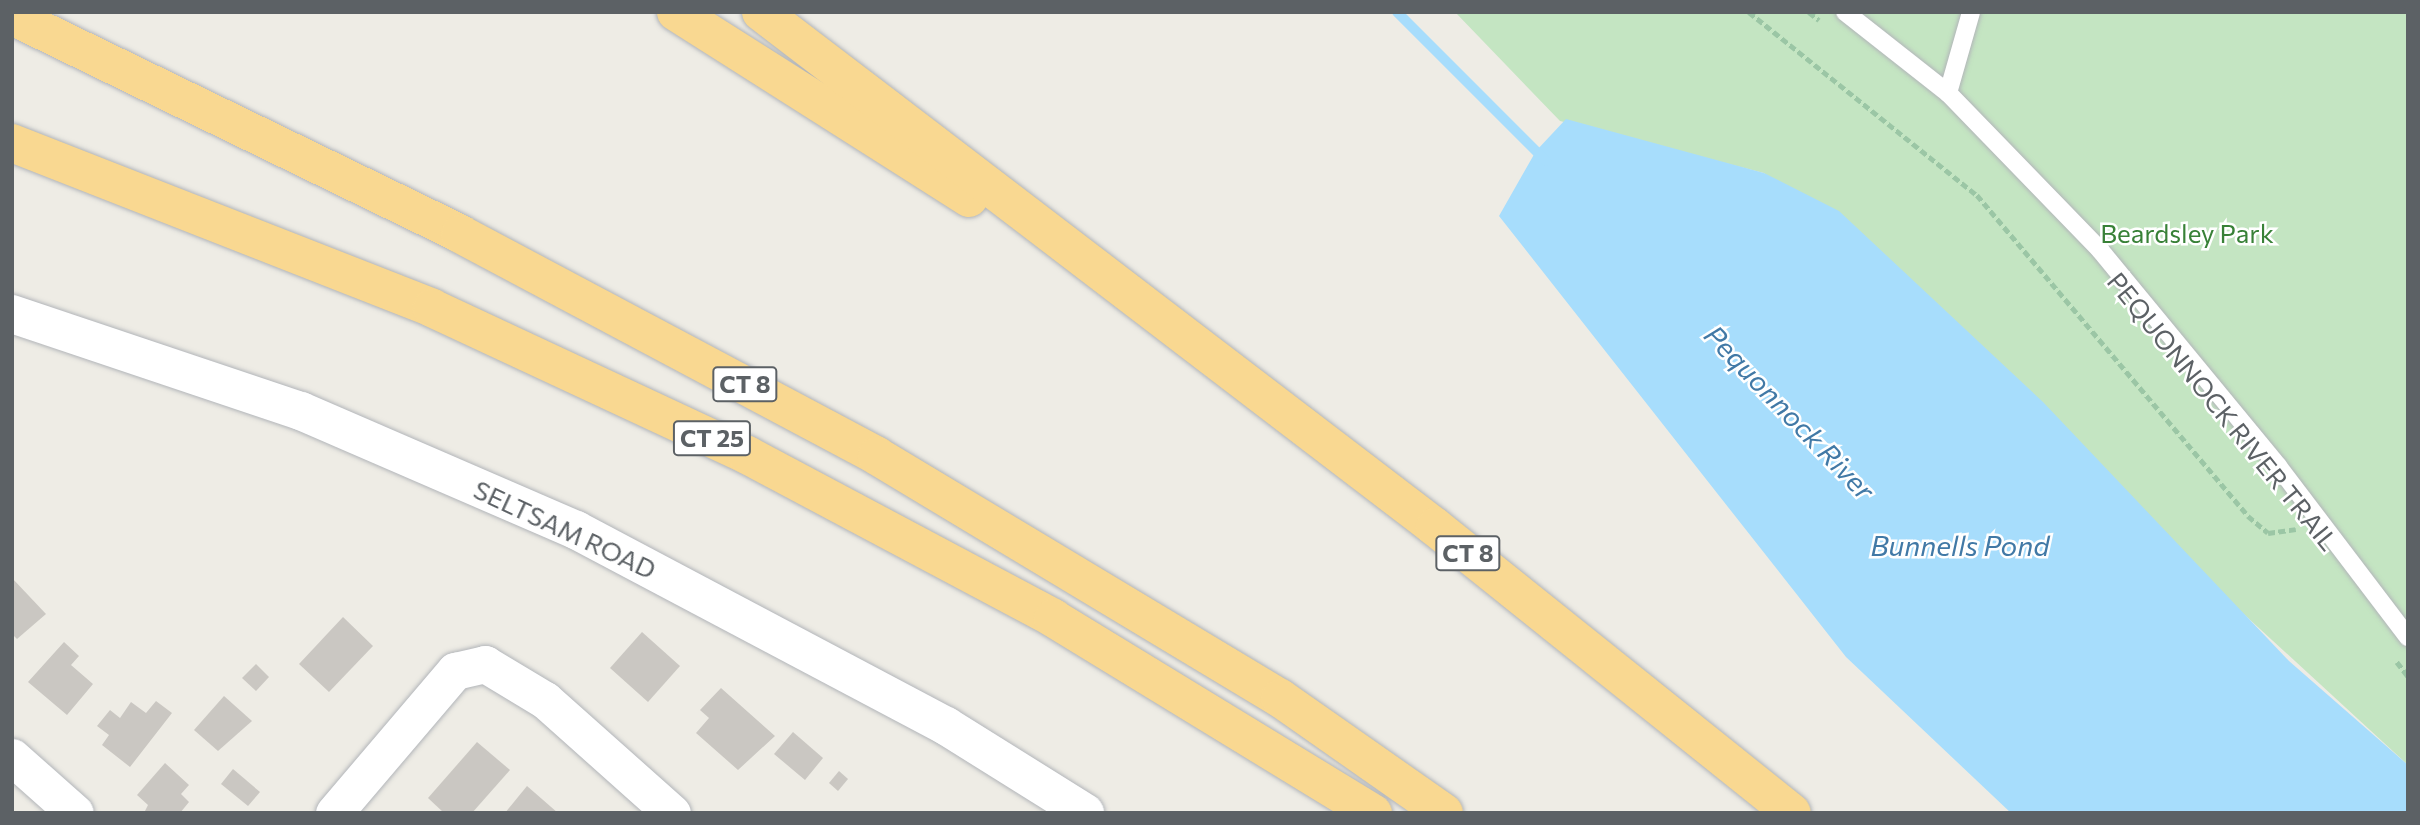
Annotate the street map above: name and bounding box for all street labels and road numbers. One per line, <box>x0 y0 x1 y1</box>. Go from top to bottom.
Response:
street label: PEQUONNOCK RIVER TRAIL <box>2101 266 2345 556</box>
road number: CT 8 <box>712 363 778 404</box>
road number: CT 25 <box>672 418 752 458</box>
street label: SELTSAM ROAD <box>469 473 661 585</box>
road number: CT 8 <box>1435 532 1501 574</box>

